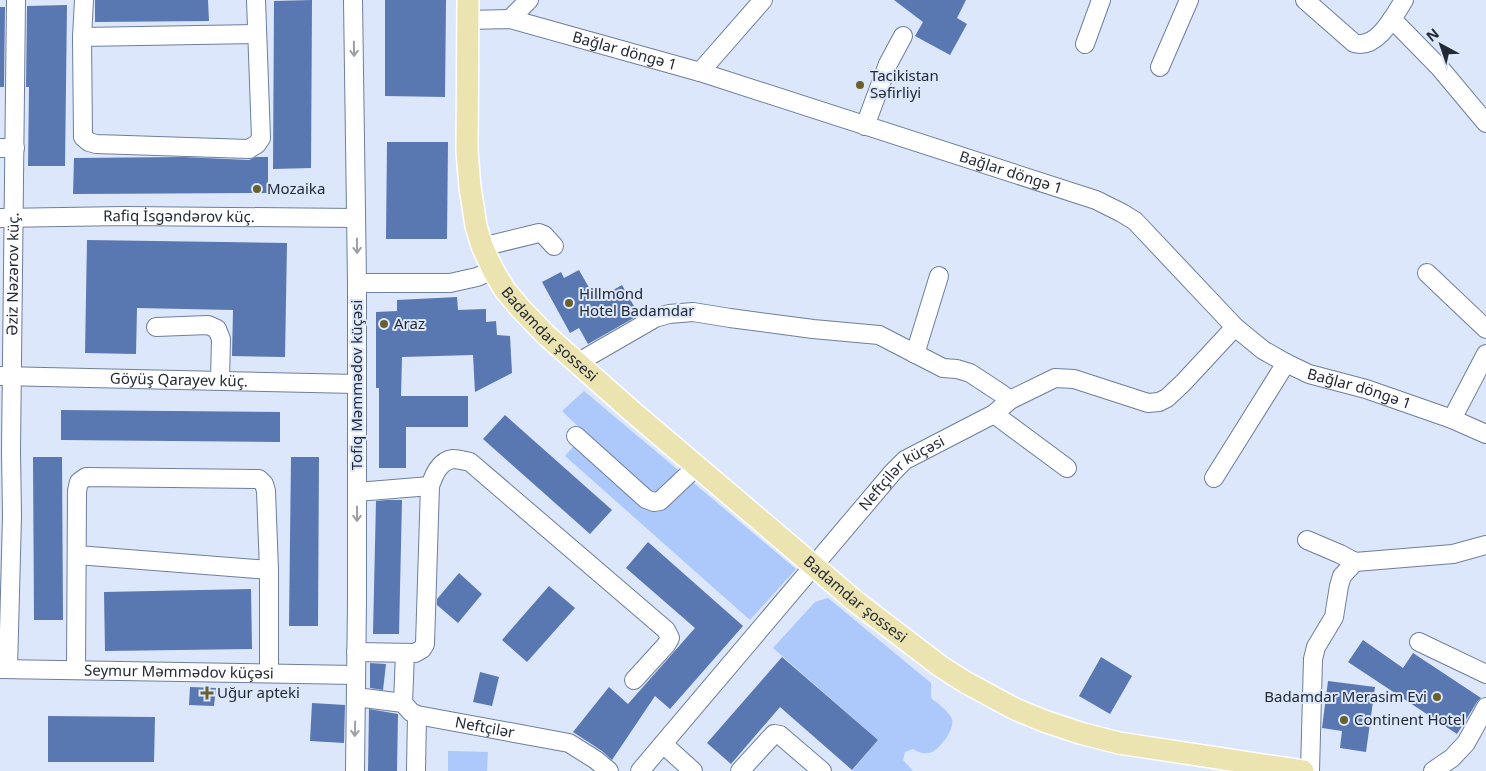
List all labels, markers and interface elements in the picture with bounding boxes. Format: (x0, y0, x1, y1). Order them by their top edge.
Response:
north arrow (1416, 20, 1466, 70)
text: N (1422, 24, 1443, 46)
street label: Bağlar döngə 1 (570, 26, 679, 74)
one-way arrow (349, 40, 359, 56)
place label: Tacikistan Səfirliyi (870, 65, 939, 102)
marker: Tacikistan Səfirliyi (854, 79, 866, 91)
street label: Bağlar döngə 1 (957, 145, 1065, 198)
place label: Mozaika (267, 178, 325, 198)
marker: Mozaika (251, 183, 263, 195)
street label: Rafiq İsgəndərov küç. (103, 205, 255, 226)
street label: Əziz Nəzərov küç. (1, 212, 23, 336)
one-way arrow (352, 238, 362, 254)
street label: Badamdar şossesi (497, 282, 603, 385)
place label: Hillmond Hotel Badamdar (579, 283, 695, 320)
marker: Hillmond Hotel Badamdar (563, 297, 575, 309)
street label: Tofiq Məmmədov küçəsi (346, 300, 366, 470)
place label: Araz (394, 313, 425, 333)
marker: Araz (378, 318, 390, 330)
street label: Bağlar döngə 1 (1305, 363, 1414, 413)
street label: Göyüş Qarayev küç. (110, 367, 248, 391)
street label: Neftçilər küçəsi (854, 430, 948, 514)
one-way arrow (352, 505, 362, 521)
street label: Badamdar şossesi (800, 551, 912, 646)
street label: Seymur Məmmədov küçəsi (84, 659, 274, 683)
place label: Uğur apteki (217, 682, 300, 702)
place label: Badamdar Merasim Evi (1264, 686, 1427, 706)
marker: Uğur apteki (201, 687, 213, 699)
marker: Badamdar Merasim Evi (1431, 691, 1443, 703)
place label: Continent Hotel (1354, 709, 1465, 729)
street label: Neftçilər (454, 711, 516, 742)
marker: Continent Hotel (1338, 714, 1350, 726)
one-way arrow (351, 720, 360, 736)

